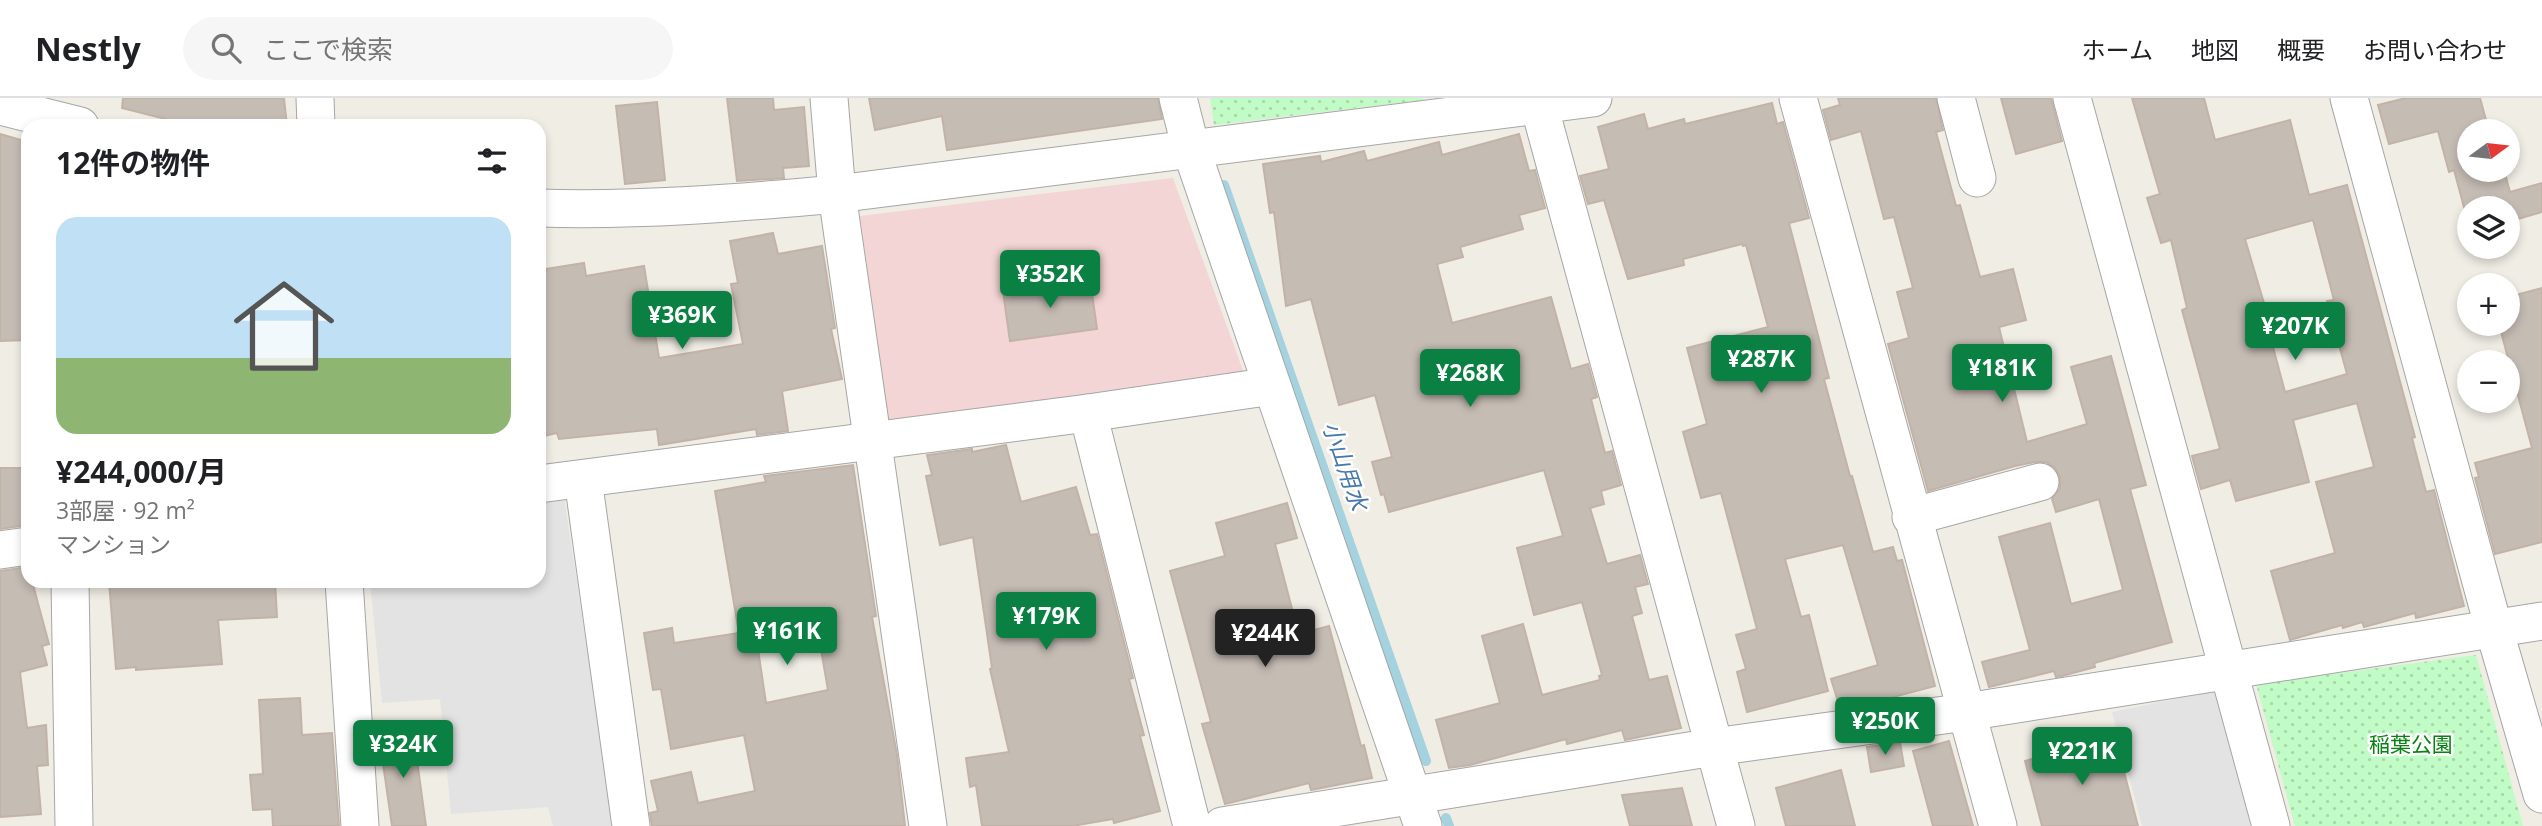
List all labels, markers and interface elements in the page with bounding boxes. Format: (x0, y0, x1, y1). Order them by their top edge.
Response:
search box (183, 17, 673, 80)
text: Nestly (35, 26, 141, 71)
icon: search (207, 29, 245, 67)
text: ここで検索 (263, 31, 393, 67)
text: ホーム (2082, 33, 2153, 66)
text: 地図 (2191, 33, 2239, 66)
text: 概要 (2277, 33, 2325, 66)
text: お問い合わせ (2363, 33, 2507, 66)
north arrow (2457, 119, 2520, 182)
map controls (2457, 119, 2520, 413)
text: 12件の物件 (56, 142, 210, 183)
icon: filters (473, 142, 511, 180)
button: layers (2457, 196, 2520, 259)
pin: ¥352K (1001, 250, 1099, 310)
text: ¥352K (1016, 257, 1084, 289)
icon: home (221, 263, 347, 389)
button: + (2457, 273, 2520, 336)
pin: ¥369K (633, 292, 731, 351)
text: ¥369K (648, 298, 716, 330)
pin: ¥207K (2246, 302, 2344, 362)
text: ¥207K (2261, 309, 2329, 341)
pin: ¥287K (1712, 336, 1810, 395)
text: ¥287K (1727, 342, 1795, 374)
pin: ¥181K (1953, 344, 2051, 404)
pin: ¥268K (1421, 350, 1519, 409)
button: − (2457, 350, 2520, 413)
text: ¥181K (1968, 351, 2036, 383)
text: ¥268K (1436, 356, 1504, 388)
water label: 小山用水 (1316, 417, 1377, 517)
text: ¥244,000/月 (56, 451, 227, 492)
text: 3部屋 · 92 m² (56, 494, 195, 526)
text: マンション (56, 528, 171, 560)
pin: ¥179K (997, 592, 1095, 652)
text: ¥179K (1012, 599, 1080, 631)
pin: ¥161K (738, 608, 836, 667)
pin: ¥244K (1216, 610, 1314, 669)
text: ¥161K (753, 614, 821, 646)
text: ¥244K (1231, 616, 1299, 648)
pin: ¥250K (1836, 698, 1934, 757)
text: ¥250K (1851, 704, 1919, 736)
pin: ¥324K (354, 720, 452, 780)
text: ¥324K (369, 727, 437, 759)
pin: ¥221K (2033, 728, 2131, 787)
park label: 稲葉公園 (2369, 730, 2453, 758)
text: ¥221K (2048, 734, 2116, 766)

